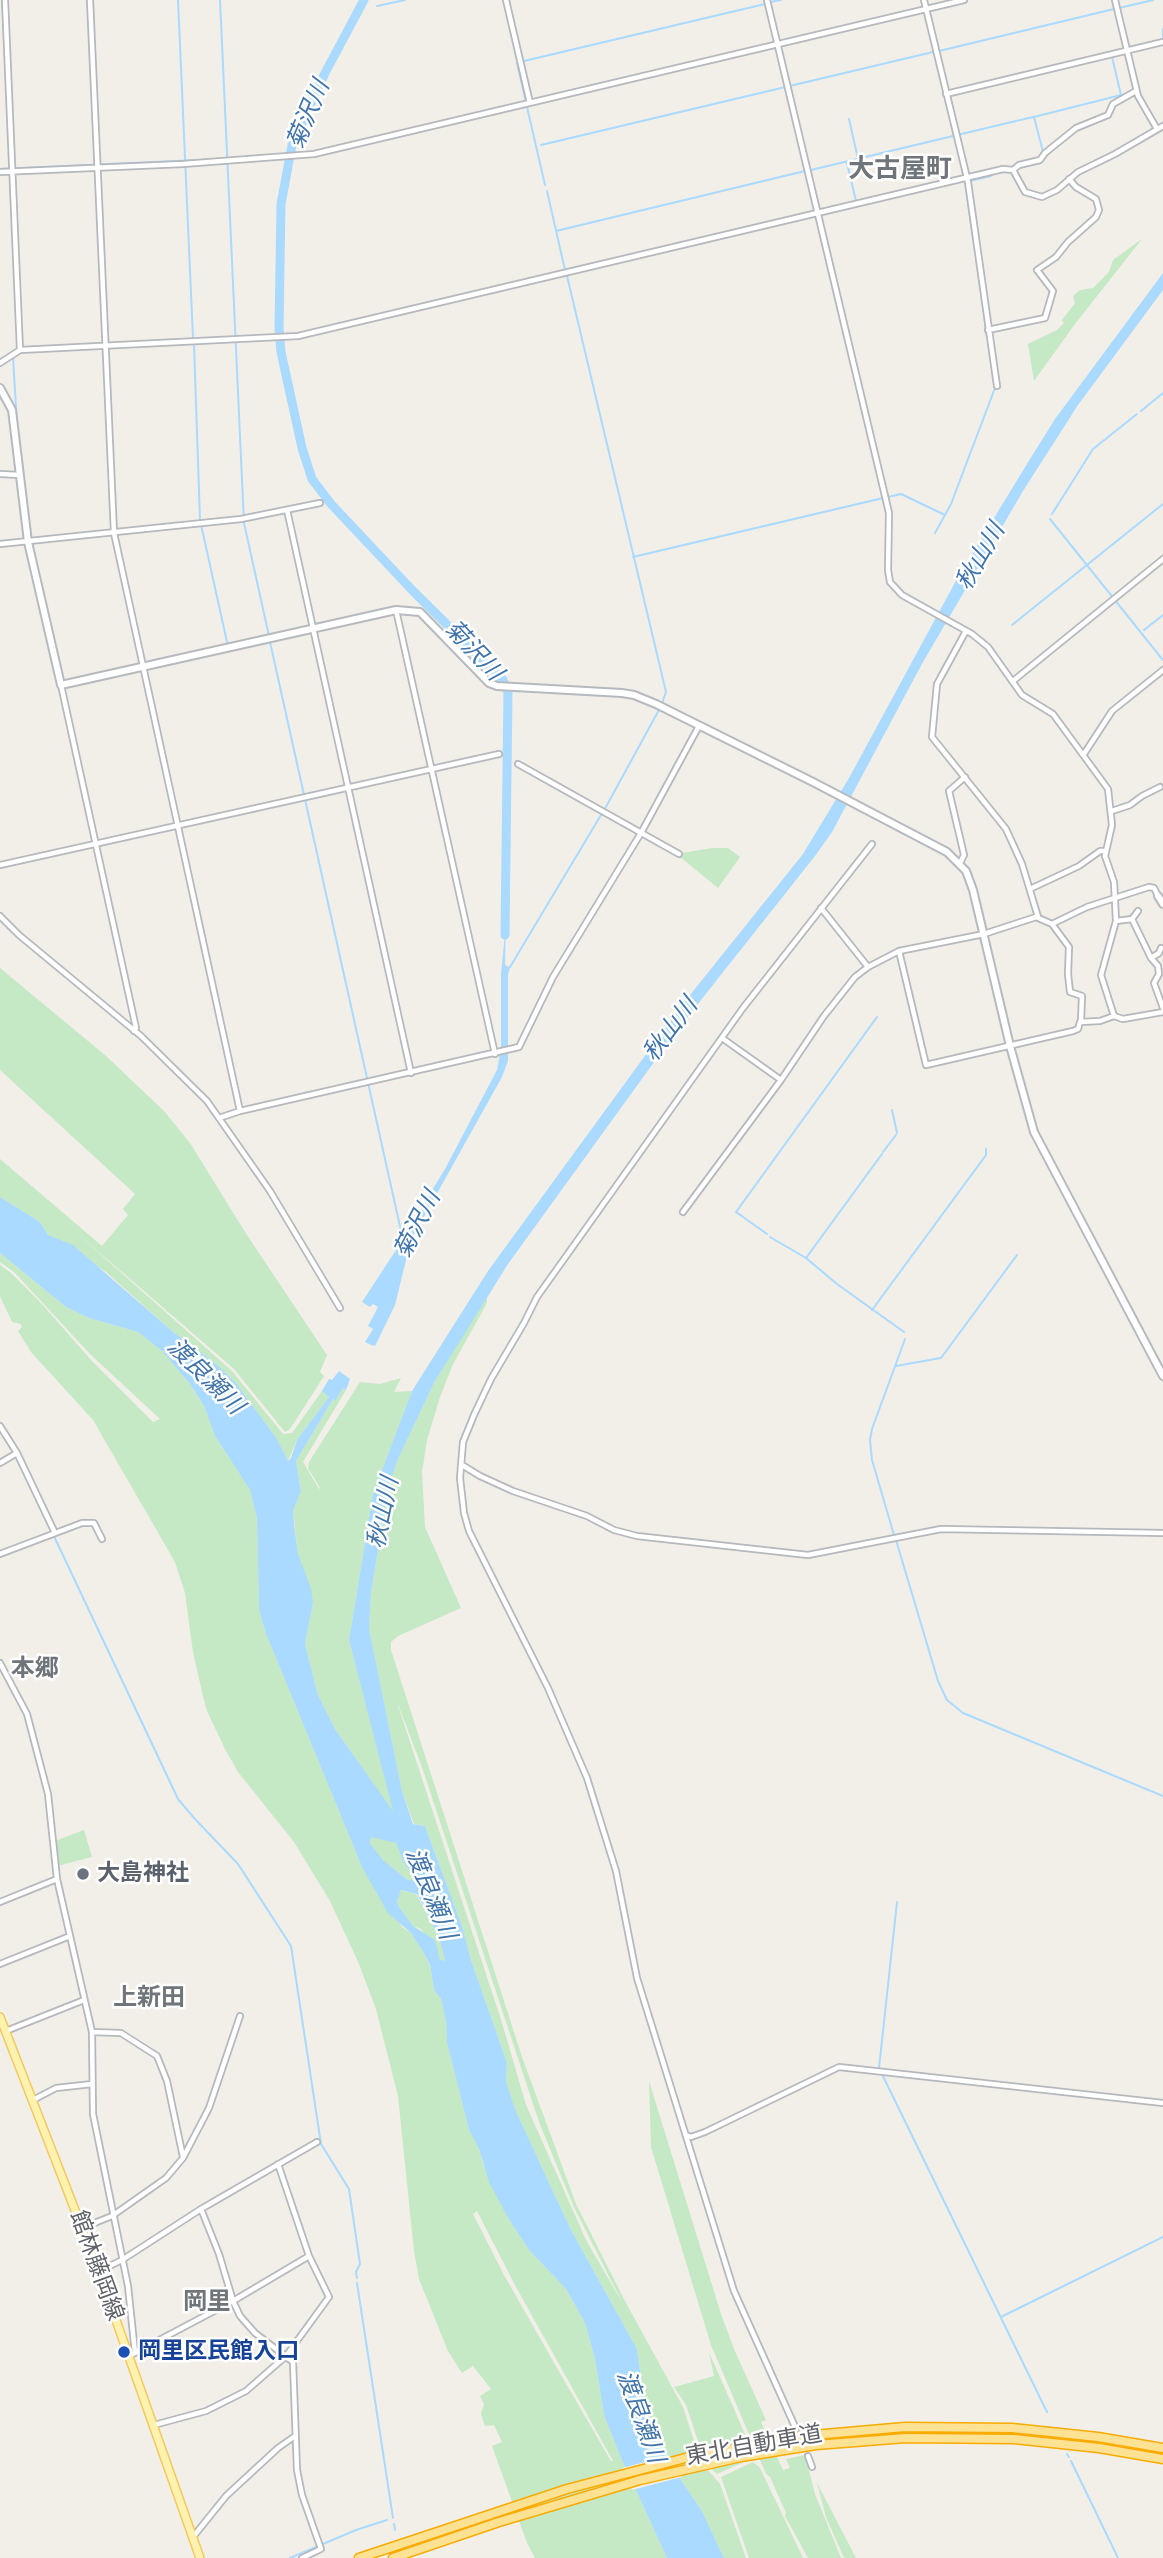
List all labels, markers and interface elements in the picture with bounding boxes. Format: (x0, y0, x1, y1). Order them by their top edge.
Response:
water label: 菊沢川 (282, 76, 336, 154)
district label: 大古屋町 (848, 154, 952, 186)
water label: 秋山川 (951, 519, 1011, 595)
water label: 菊沢川 (438, 615, 508, 687)
water label: 秋山川 (638, 993, 704, 1067)
water label: 菊沢川 (389, 1186, 447, 1264)
water label: 渡良瀬川 (161, 1333, 249, 1421)
water label: 秋山川 (362, 1475, 406, 1551)
district label: 本郷 (11, 1655, 59, 1683)
water label: 渡良瀬川 (399, 1844, 461, 1944)
place label: 大島神社 (97, 1860, 189, 1888)
marker: 大島神社 (75, 1866, 91, 1882)
district label: 上新田 (113, 1984, 185, 2012)
street label: 館林藤岡線 (63, 2207, 129, 2325)
district label: 岡里 (183, 2288, 231, 2316)
place label: 岡里区民館入口 (138, 2338, 299, 2366)
marker: 岡里区民館入口 (116, 2344, 132, 2360)
water label: 渡良瀬川 (610, 2367, 670, 2467)
street label: 東北自動車道 (684, 2420, 824, 2472)

